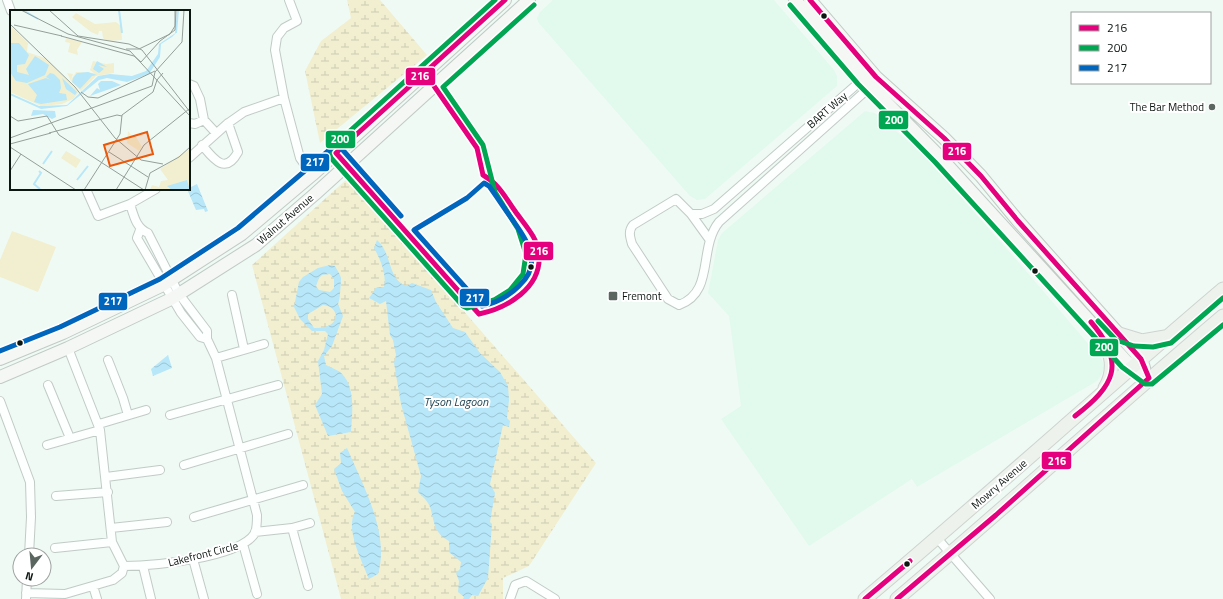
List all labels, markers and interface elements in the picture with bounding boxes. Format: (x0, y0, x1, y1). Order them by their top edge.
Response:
inset map (10, 10, 190, 190)
unlabelled marker (819, 11, 829, 21)
legend (1071, 12, 1211, 84)
text: 216 (1107, 18, 1127, 37)
text: 200 (1107, 38, 1127, 57)
text: 217 (1107, 58, 1127, 77)
line badge: 216 (405, 67, 436, 86)
text: 216 (411, 68, 429, 84)
street label: BART Way (803, 88, 851, 132)
place label: The Bar Method (1130, 99, 1204, 115)
marker: The Bar Method (1207, 102, 1217, 112)
line badge: 200 (878, 110, 909, 130)
text: 200 (885, 112, 903, 128)
line badge: 200 (325, 130, 356, 149)
text: 200 (331, 131, 349, 147)
line badge: 216 (942, 142, 972, 161)
text: 216 (948, 143, 966, 159)
line badge: 217 (300, 153, 330, 172)
text: 217 (306, 154, 324, 170)
street label: Walnut Avenue (253, 190, 317, 248)
line badge: 216 (523, 241, 554, 261)
text: 216 (530, 243, 548, 259)
unlabelled marker (526, 262, 536, 272)
unlabelled marker (1030, 266, 1040, 276)
line badge: 217 (459, 288, 490, 307)
place label: Fremont (622, 288, 662, 304)
text: 217 (466, 290, 484, 306)
marker: Fremont (607, 290, 619, 302)
line badge: 217 (98, 292, 128, 311)
text: 217 (104, 293, 122, 309)
unlabelled marker (15, 338, 25, 348)
line badge: 200 (1089, 338, 1119, 357)
text: 200 (1095, 339, 1113, 355)
water label: Tyson Lagoon (424, 392, 489, 411)
line badge: 216 (1041, 451, 1072, 470)
text: 216 (1048, 453, 1066, 469)
street label: Mowry Avenue (968, 455, 1031, 513)
street label: Lakefront Circle (166, 537, 240, 570)
north arrow (12, 547, 52, 587)
unlabelled marker (902, 559, 912, 569)
text: N (23, 568, 35, 585)

